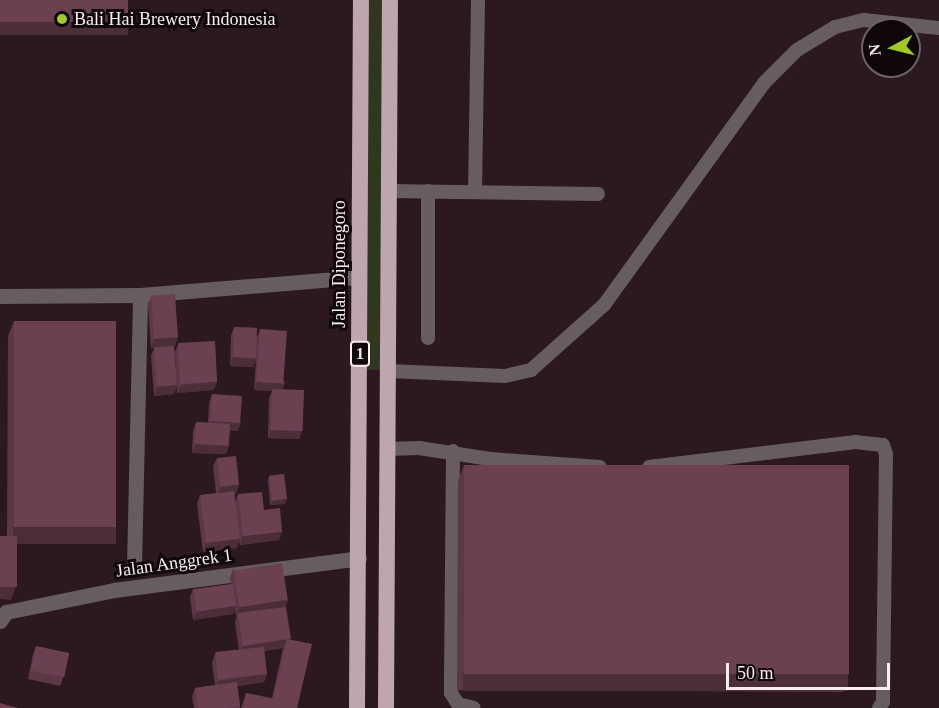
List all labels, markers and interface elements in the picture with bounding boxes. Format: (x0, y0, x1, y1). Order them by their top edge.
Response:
place label: Bali Hai Brewery Indonesia (74, 8, 275, 30)
marker: Bali Hai Brewery Indonesia (55, 12, 69, 26)
north arrow (861, 18, 921, 78)
text: N (865, 43, 884, 57)
street label: Jalan Diponegoro (328, 200, 350, 328)
road number: 1 (350, 341, 370, 367)
street label: Jalan Anggrek 1 (114, 544, 234, 582)
scale bar (729, 651, 892, 689)
text: 50 m (737, 663, 774, 683)

